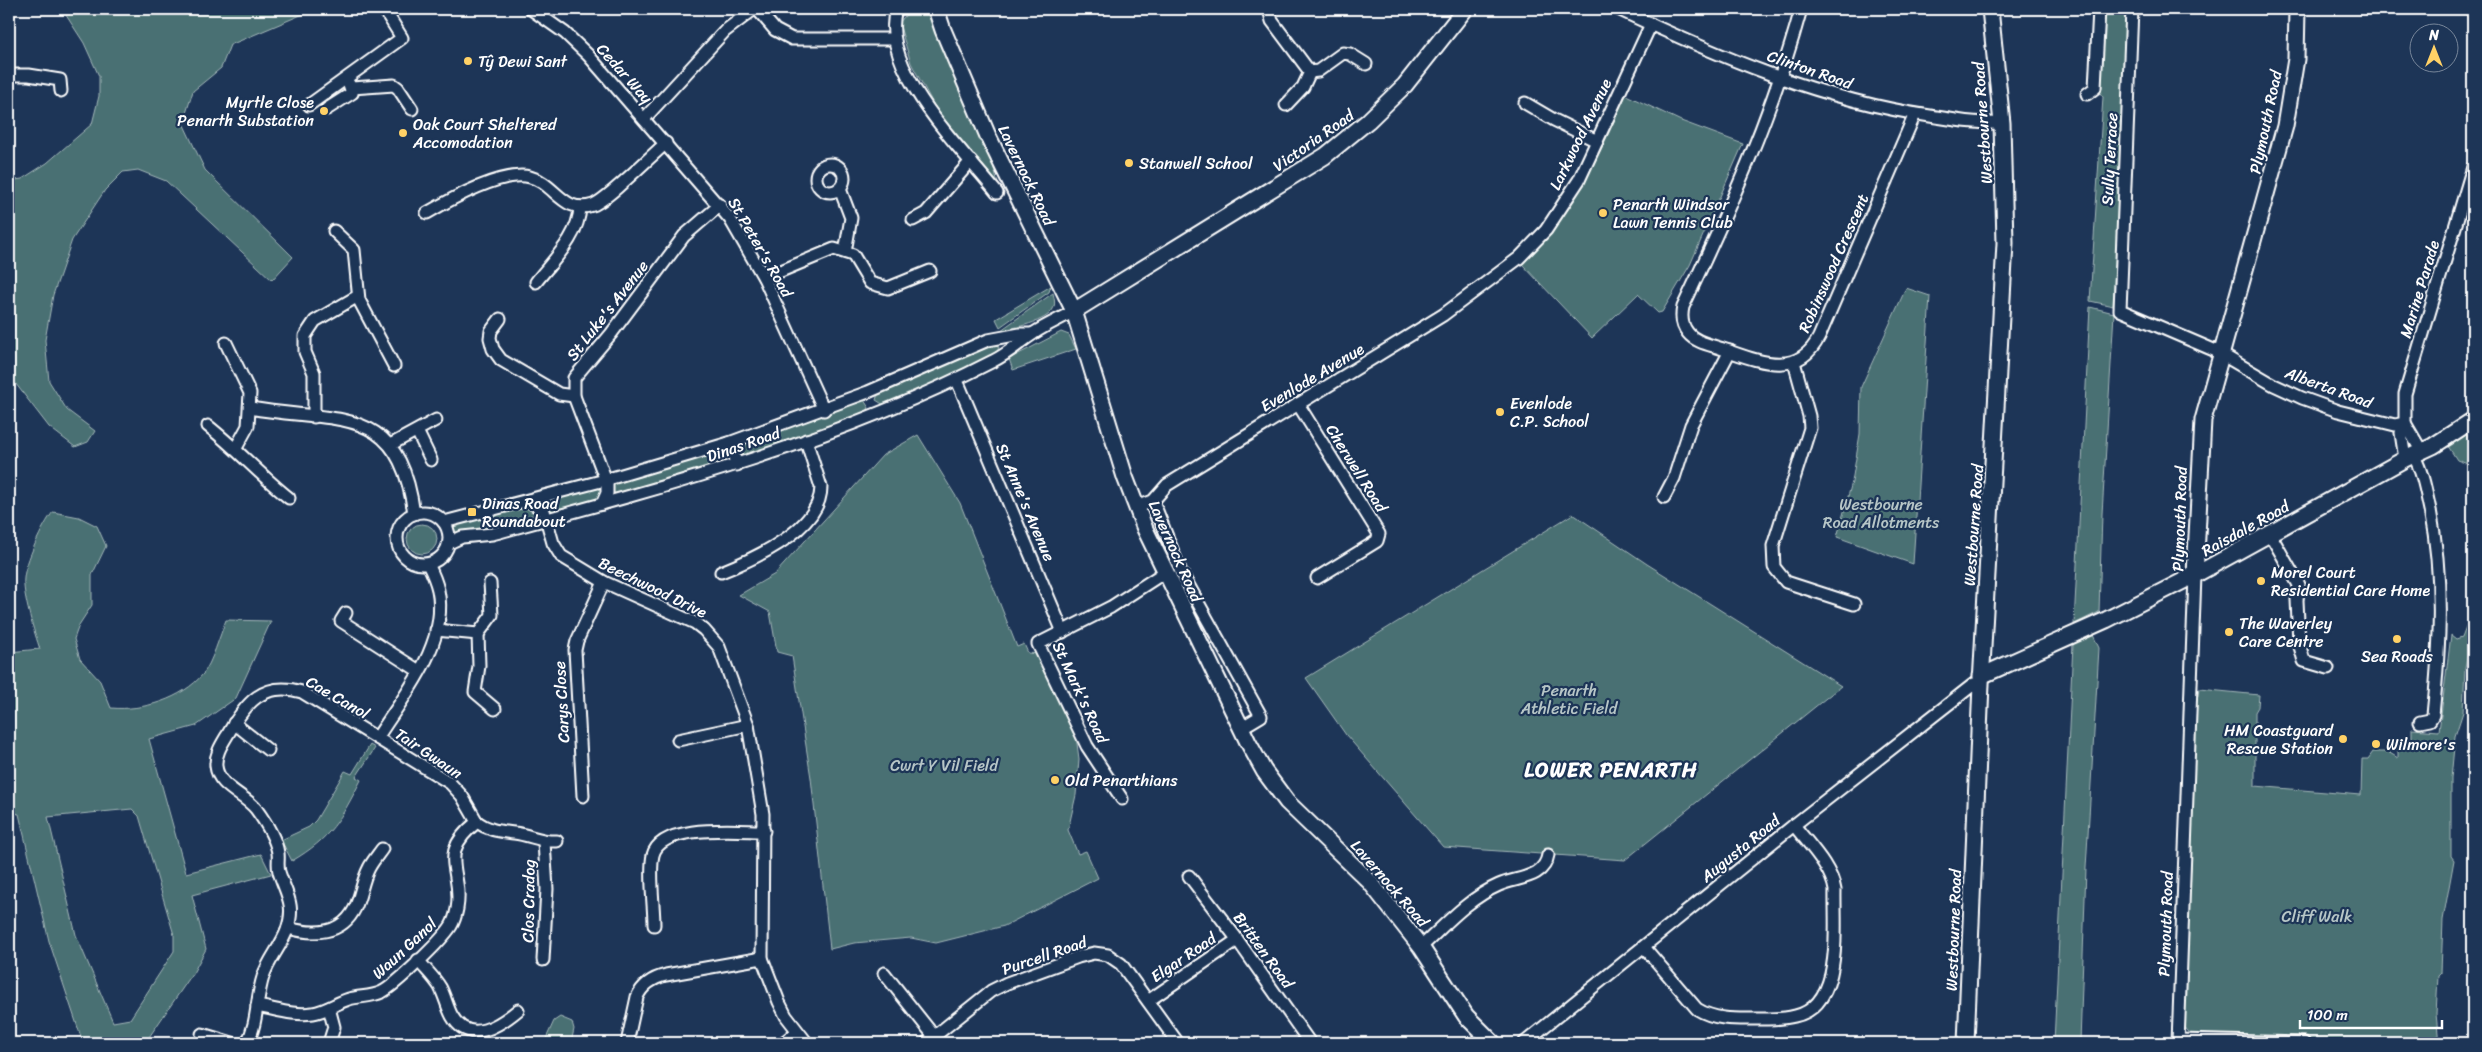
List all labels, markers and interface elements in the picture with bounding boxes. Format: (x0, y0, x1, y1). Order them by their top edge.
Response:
north arrow (2410, 22, 2460, 72)
text: N (2428, 23, 2439, 48)
street label: Cedar Way (589, 36, 661, 111)
street label: Clinton Road (1763, 41, 1858, 98)
place label: Tŷ Dewi Sant (478, 47, 568, 76)
marker: Tŷ Dewi Sant (462, 55, 474, 67)
street label: Westbourne Road (1964, 60, 2001, 185)
street label: Plymouth Road (2240, 66, 2291, 177)
street label: Larkwood Avenue (1541, 73, 1620, 195)
place label: Myrtle Close Penarth Substation (177, 88, 314, 135)
street label: Victoria Road (1266, 101, 1362, 179)
marker: Myrtle Close Penarth Substation (318, 105, 330, 117)
place label: Oak Court Sheltered Accomodation (412, 110, 558, 157)
street label: Sully Terrace (2093, 112, 2126, 206)
street label: Lavernock Road (990, 120, 1064, 232)
marker: Oak Court Sheltered Accomodation (397, 127, 409, 139)
place label: Stanwell School (1139, 149, 1253, 178)
marker: Stanwell School (1123, 157, 1135, 169)
street label: Robinswood Crescent (1790, 189, 1877, 337)
place label: Penarth Windsor Lawn Tennis Club (1613, 190, 1733, 237)
street label: St Peter's Road (720, 191, 802, 304)
marker: Penarth Windsor Lawn Tennis Club (1597, 207, 1609, 219)
street label: Marine Parade (2391, 236, 2448, 342)
street label: St Luke's Avenue (559, 253, 656, 367)
street label: Evenlode Avenue (1255, 335, 1370, 420)
street label: Alberta Road (2280, 358, 2378, 417)
place label: Evenlode C.P. School (1510, 389, 1589, 436)
marker: Evenlode C.P. School (1494, 406, 1506, 418)
street label: Dinas Road (702, 418, 785, 471)
street label: Cherwell Road (1318, 418, 1396, 520)
street label: St Anne's Avenue (987, 438, 1064, 566)
street label: Westbourne Road (1955, 462, 1992, 587)
street label: Plymouth Road (2163, 464, 2196, 572)
place label: Dinas Road Roundabout (482, 489, 566, 536)
park label: Westbourne Road Allotments (1823, 490, 1940, 537)
street label: Raisdale Road (2196, 491, 2296, 565)
street label: Lavernock Road (1140, 495, 1212, 608)
marker: Dinas Road Roundabout (466, 506, 478, 518)
street label: Beechwood Drive (593, 548, 713, 627)
place label: Morel Court Residential Care Home (2271, 558, 2430, 605)
marker: Morel Court Residential Care Home (2255, 575, 2267, 587)
place label: The Waverley Care Centre (2239, 609, 2333, 656)
marker: The Waverley Care Centre (2223, 626, 2235, 638)
marker: Sea Roads (2391, 633, 2403, 645)
street label: St Mark's Road (1044, 636, 1118, 750)
place label: Sea Roads (2361, 642, 2434, 671)
street label: Carys Close (545, 660, 578, 744)
street label: Cae Canol (300, 667, 376, 728)
park label: Penarth Athletic Field (1520, 676, 1619, 723)
place label: HM Coastguard Rescue Station (2224, 716, 2335, 763)
street label: Tair Gwaun (389, 720, 469, 787)
place label: Wilmore's (2386, 730, 2456, 759)
marker: HM Coastguard Rescue Station (2337, 733, 2349, 745)
marker: Wilmore's (2370, 738, 2382, 750)
park label: Cwrt Y Vil Field (890, 751, 999, 780)
district label: LOWER PENARTH (1524, 751, 1698, 789)
place label: Old Penarthians (1065, 766, 1178, 795)
marker: Old Penarthians (1049, 774, 1061, 786)
street label: Augusta Road (1693, 806, 1788, 891)
street label: Lavernock Road (1343, 833, 1437, 935)
street label: Clos Cradog (513, 859, 544, 943)
street label: Westbourne Road (1937, 867, 1970, 992)
street label: Plymouth Road (2149, 869, 2182, 977)
park label: Cliff Walk (2282, 902, 2352, 931)
street label: Britten Road (1226, 906, 1303, 996)
street label: Waun Ganol (365, 910, 444, 987)
street label: Elgar Road (1144, 924, 1224, 990)
street label: Purcell Road (998, 927, 1092, 984)
scale bar (2300, 997, 2442, 1029)
text: 100 m (2307, 1002, 2348, 1028)

